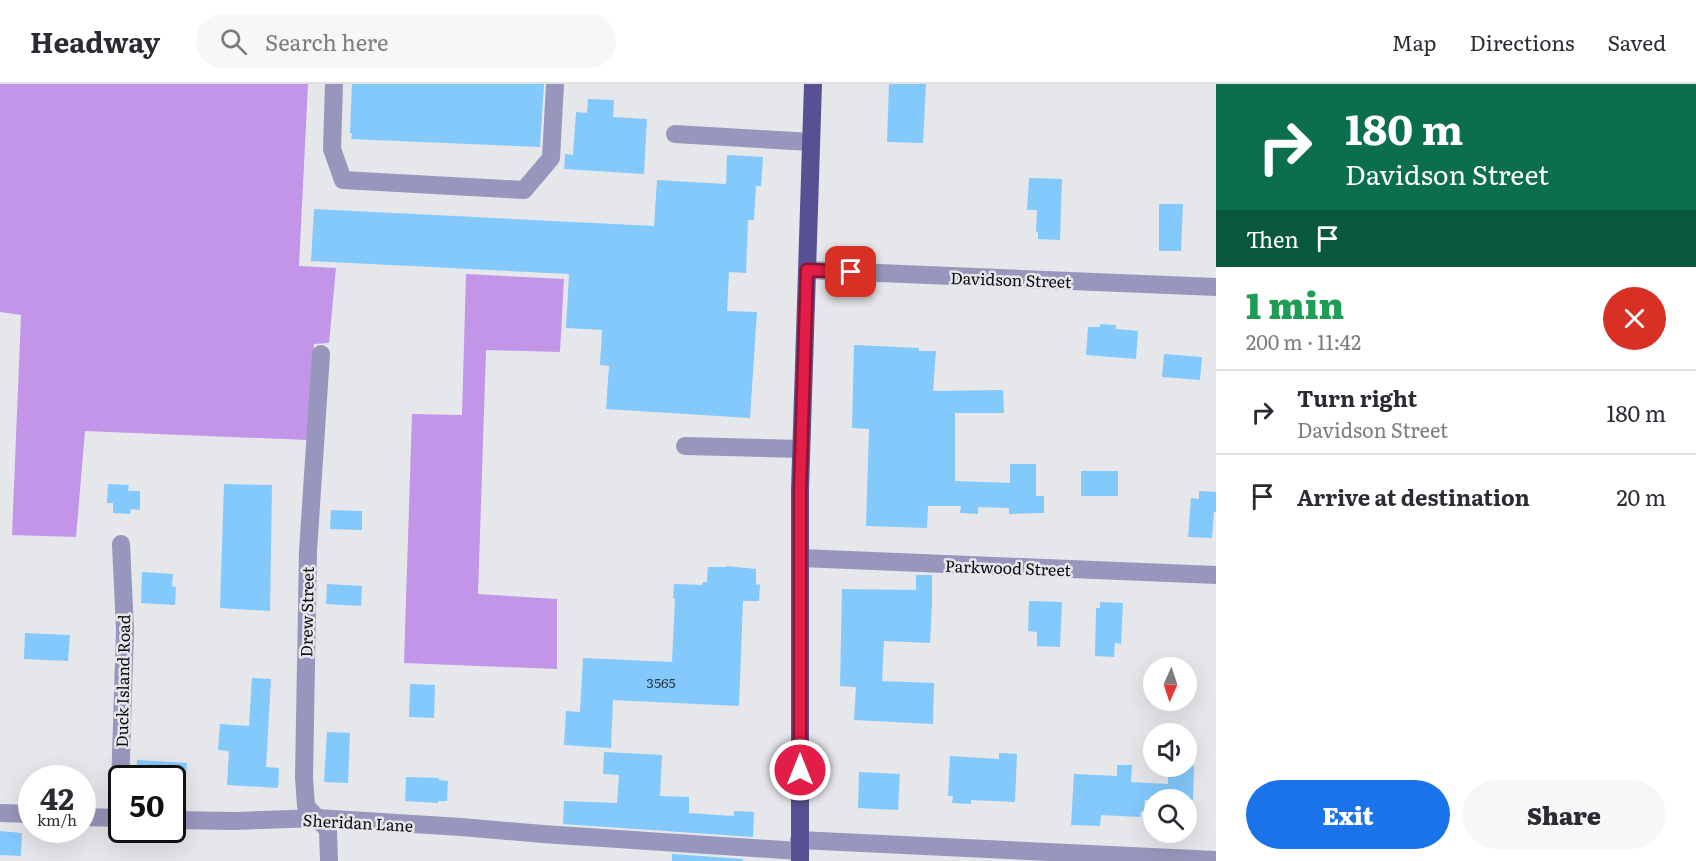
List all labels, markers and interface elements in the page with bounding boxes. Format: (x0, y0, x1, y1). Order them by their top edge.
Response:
search box (196, 14, 616, 68)
text: Headway (30, 20, 160, 62)
icon: search (217, 25, 250, 58)
text: Search here (265, 25, 388, 58)
text: Map (1392, 26, 1437, 57)
text: Directions (1470, 26, 1575, 57)
text: Saved (1608, 26, 1666, 57)
text: 180 m (1345, 96, 1463, 158)
icon: right (1246, 108, 1324, 186)
text: Davidson Street (1345, 153, 1549, 193)
text: Then (1246, 222, 1299, 255)
icon: arrive (1311, 222, 1344, 255)
pin (825, 246, 876, 297)
icon: arrive (834, 255, 867, 288)
street label: Davidson Street (950, 265, 1072, 293)
text: 1 min (1246, 277, 1344, 330)
button: close (1603, 287, 1666, 350)
text: 200 m · 11:42 (1246, 326, 1361, 356)
text: Turn right (1297, 381, 1417, 414)
icon: right (1246, 396, 1279, 429)
text: 180 m (1606, 396, 1666, 429)
text: Davidson Street (1297, 414, 1448, 444)
icon: arrive (1246, 480, 1279, 513)
text: Arrive at destination (1297, 480, 1530, 513)
text: 20 m (1616, 480, 1666, 513)
street label: Parkwood Street (945, 553, 1072, 581)
street label: Drew Street (293, 566, 319, 657)
street label: Duck Island Road (109, 614, 135, 748)
north arrow (1143, 657, 1197, 711)
map controls (1143, 657, 1197, 843)
house number: 3565 (646, 672, 676, 692)
button: sound (1143, 723, 1197, 777)
position arrow (768, 738, 832, 802)
speed limit sign: 50 (108, 765, 186, 843)
text: 42 (40, 775, 74, 819)
button: Exit (1246, 780, 1450, 849)
button: Share (1462, 780, 1666, 849)
button: search (1143, 789, 1197, 843)
street label: Sheridan Lane (302, 807, 414, 837)
text: km/h (37, 808, 77, 831)

